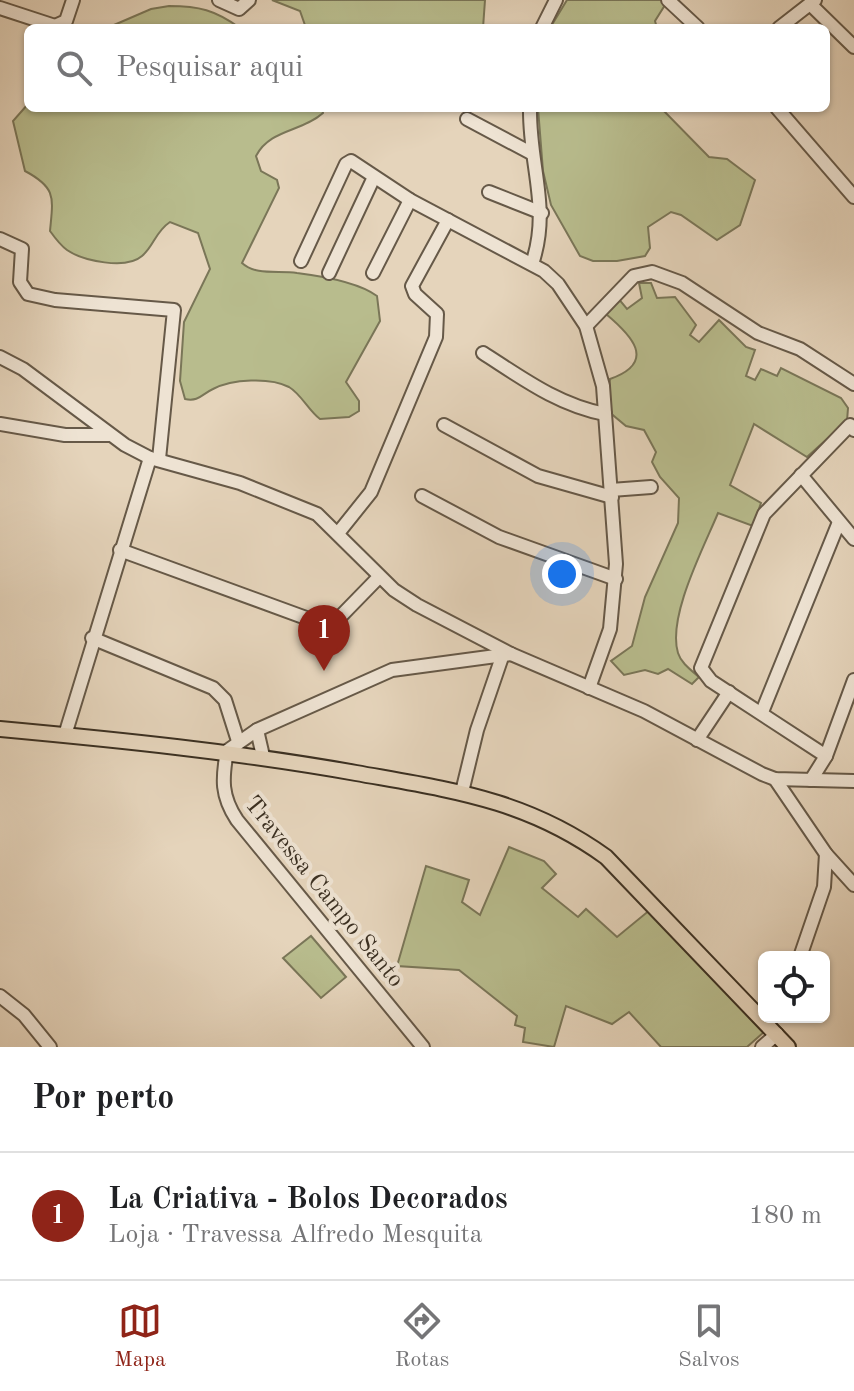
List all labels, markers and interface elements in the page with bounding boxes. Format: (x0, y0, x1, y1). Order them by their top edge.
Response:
search box (24, 24, 830, 112)
icon: search (52, 46, 96, 90)
text: Pesquisar aqui (116, 53, 303, 83)
your location (542, 554, 582, 594)
pin: 1 (298, 605, 350, 671)
street label: Travessa Campo Santo (239, 792, 408, 992)
map controls (758, 951, 830, 1023)
button: locate (758, 951, 830, 1023)
text: Por perto (32, 1082, 174, 1116)
text: La Criativa - Bolos Decorados (108, 1185, 508, 1215)
text: 1 (50, 1203, 66, 1229)
text: 180 m (749, 1203, 822, 1229)
text: Loja · Travessa Alfredo Mesquita (108, 1222, 483, 1248)
tab: Mapa (114, 1299, 166, 1374)
tab: Rotas (395, 1299, 449, 1374)
tab: Salvos (678, 1299, 740, 1374)

